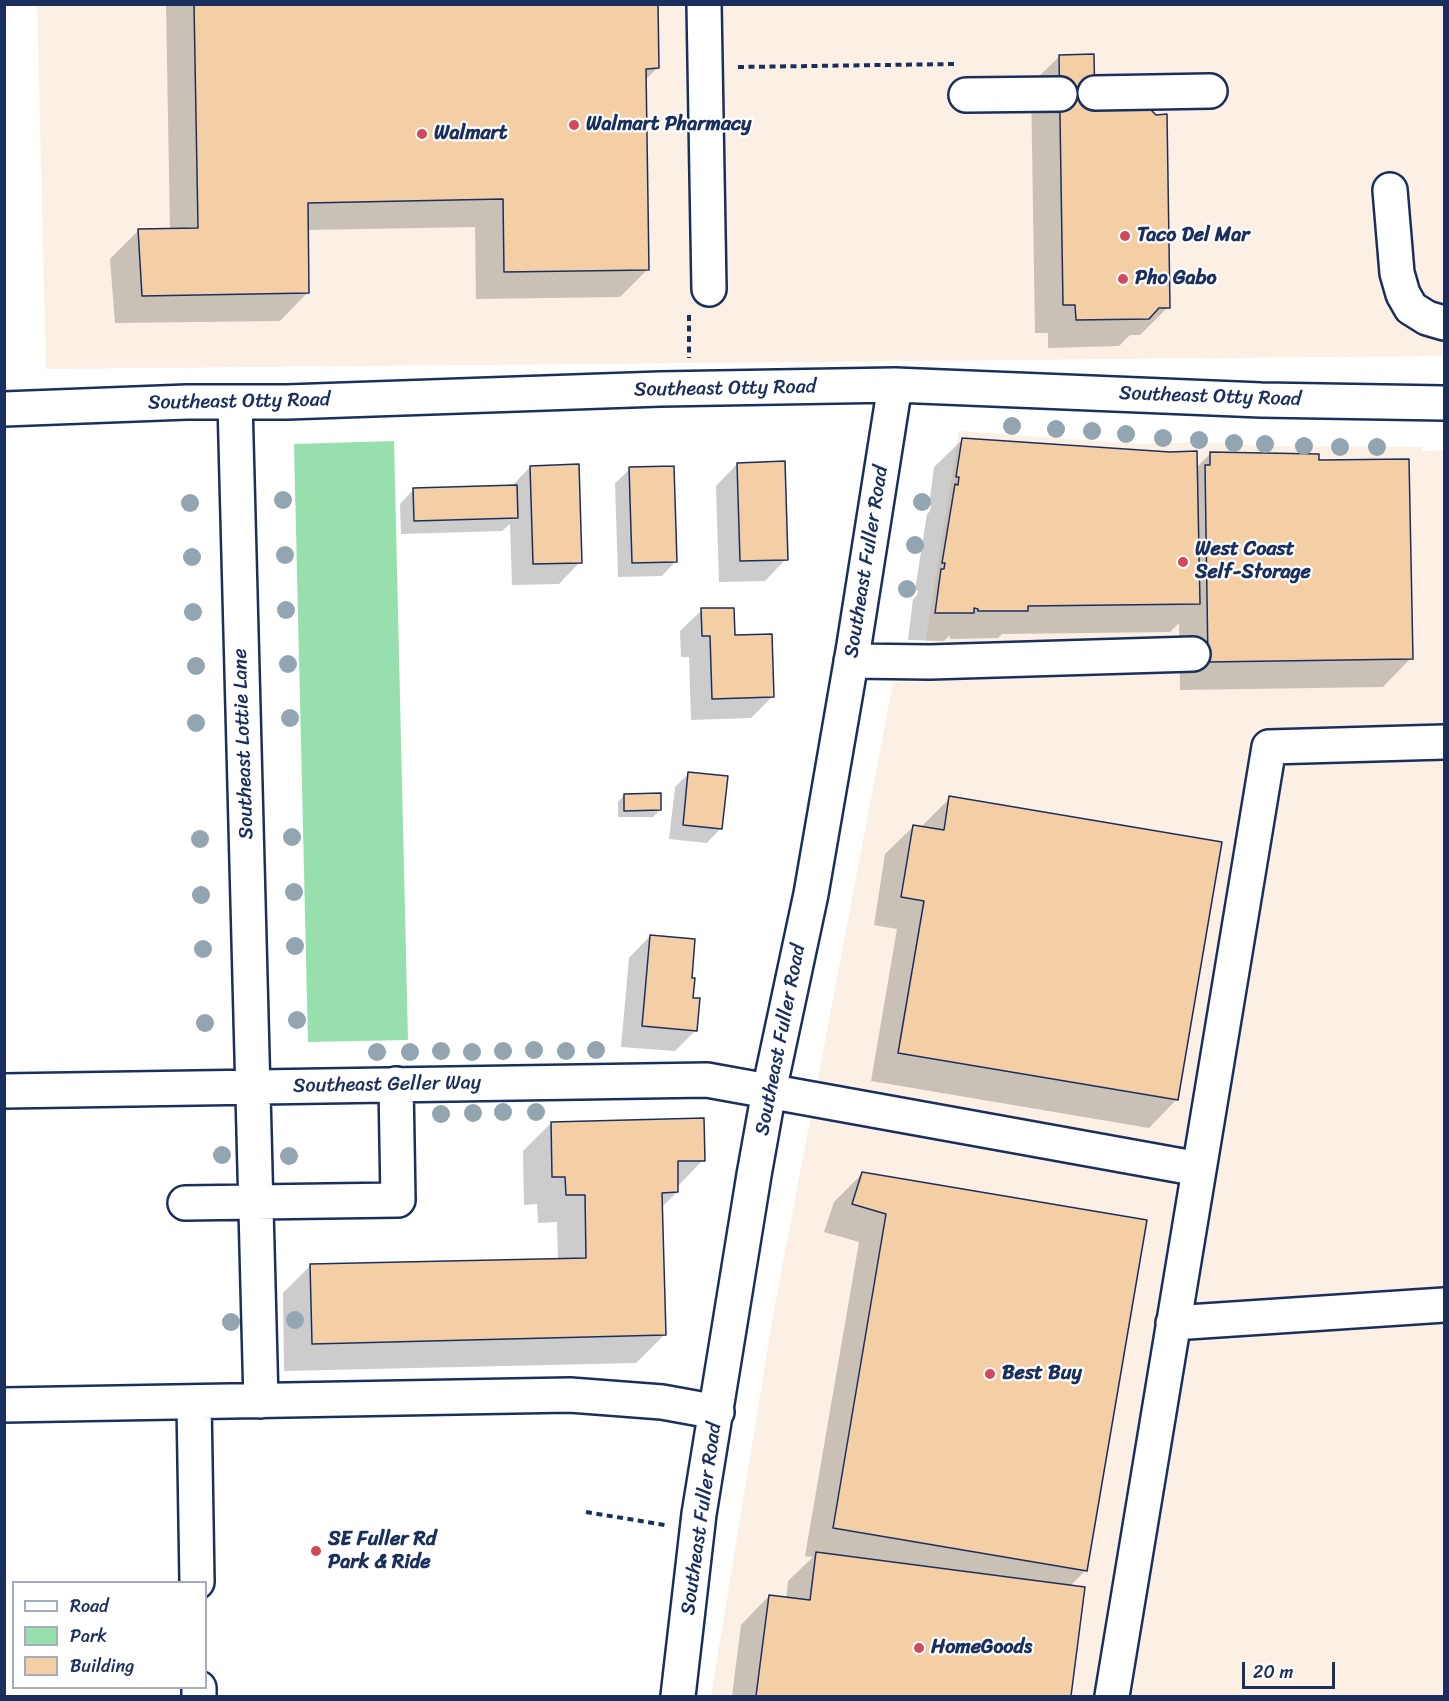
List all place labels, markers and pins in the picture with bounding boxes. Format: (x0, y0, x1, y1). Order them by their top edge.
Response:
place label: Walmart Pharmacy (586, 113, 751, 137)
marker: Walmart Pharmacy (567, 118, 581, 132)
place label: Walmart (434, 122, 507, 146)
marker: Walmart (415, 127, 429, 141)
place label: Taco Del Mar (1137, 224, 1249, 248)
marker: Taco Del Mar (1118, 229, 1132, 243)
place label: Pho Gabo (1135, 267, 1217, 291)
marker: Pho Gabo (1116, 272, 1130, 286)
place label: West Coast Self-Storage (1195, 538, 1311, 585)
marker: West Coast Self-Storage (1176, 555, 1190, 569)
place label: Best Buy (1002, 1362, 1082, 1386)
marker: Best Buy (983, 1367, 997, 1381)
place label: SE Fuller Rd Park & Ride (328, 1528, 436, 1575)
marker: SE Fuller Rd Park & Ride (309, 1544, 323, 1558)
place label: HomeGoods (931, 1636, 1032, 1660)
marker: HomeGoods (912, 1641, 926, 1655)

